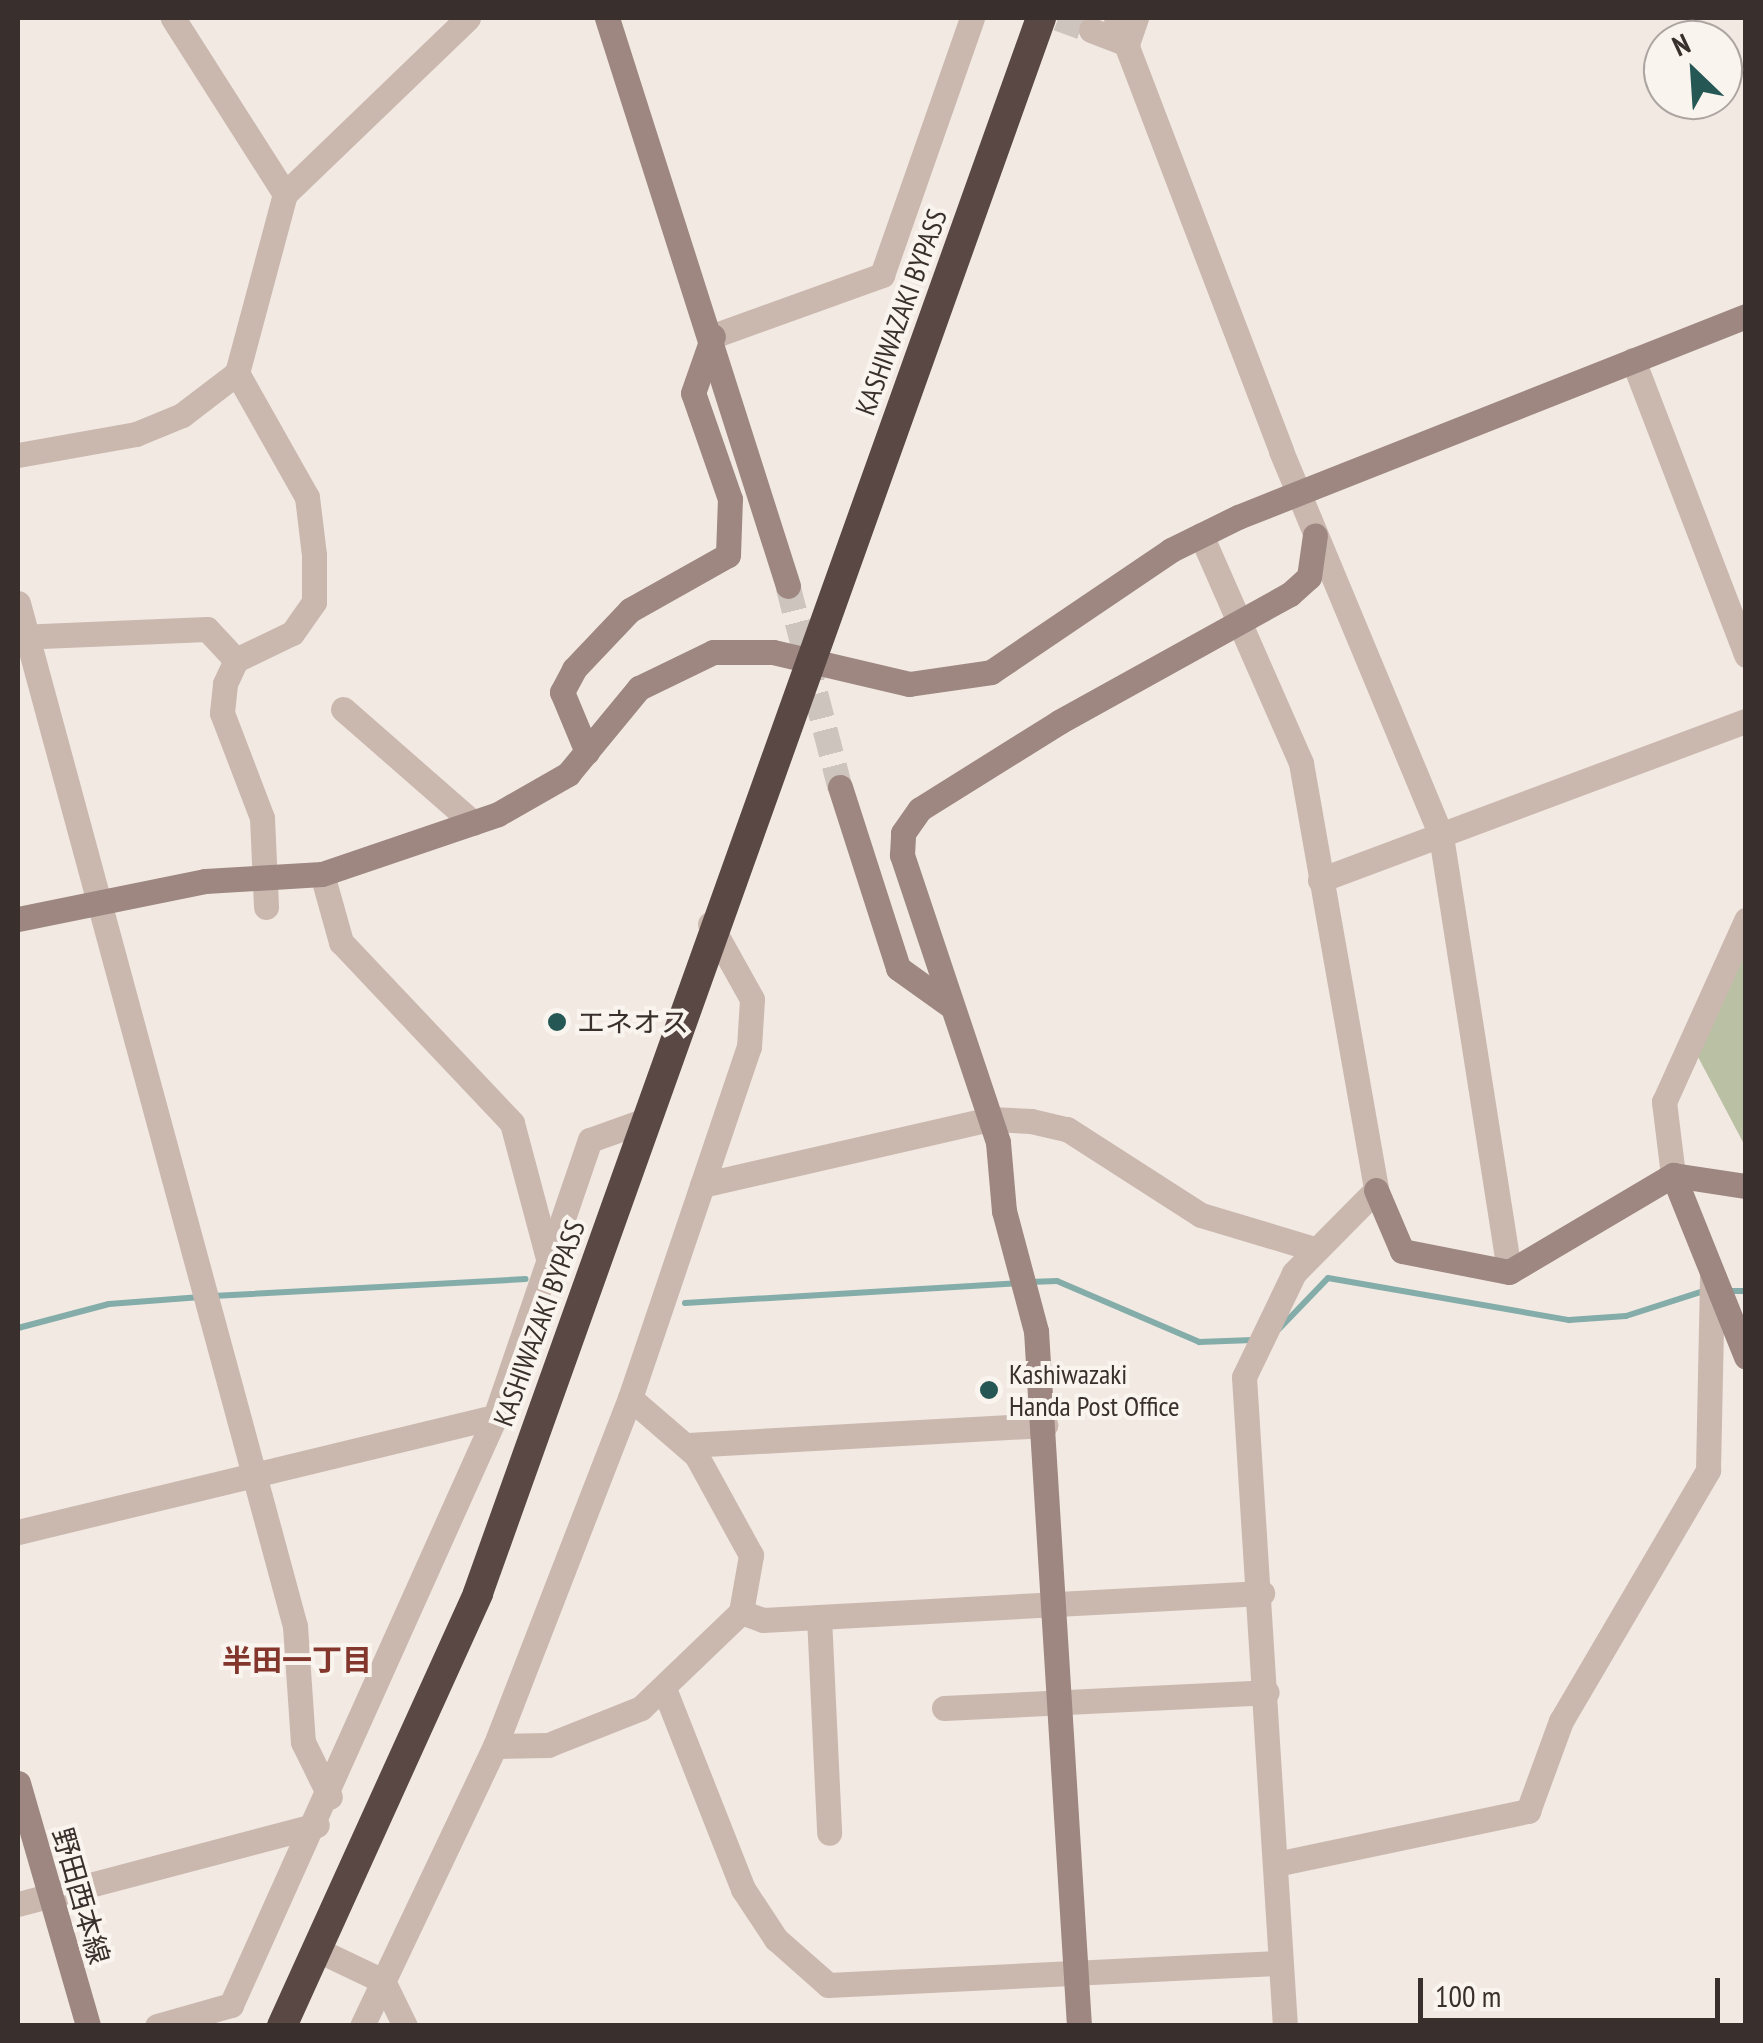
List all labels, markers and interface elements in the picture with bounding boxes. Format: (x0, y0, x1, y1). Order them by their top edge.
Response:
north arrow (1643, 20, 1743, 120)
text: N (1666, 24, 1696, 64)
street label: KASHIWAZAKI BYPASS (848, 205, 954, 419)
place label: エネオス (577, 1005, 689, 1039)
marker: エネオス (546, 1011, 568, 1033)
street label: KASHIWAZAKI BYPASS (486, 1216, 592, 1430)
place label: Kashiwazaki Handa Post Office (1009, 1357, 1180, 1423)
marker: Kashiwazaki Handa Post Office (978, 1379, 1000, 1401)
district label: 半田一丁目 (222, 1642, 372, 1678)
street label: 野田西本線 (46, 1824, 116, 1968)
scale bar (1423, 1958, 1726, 2020)
text: 100 m (1435, 1976, 1501, 2015)

